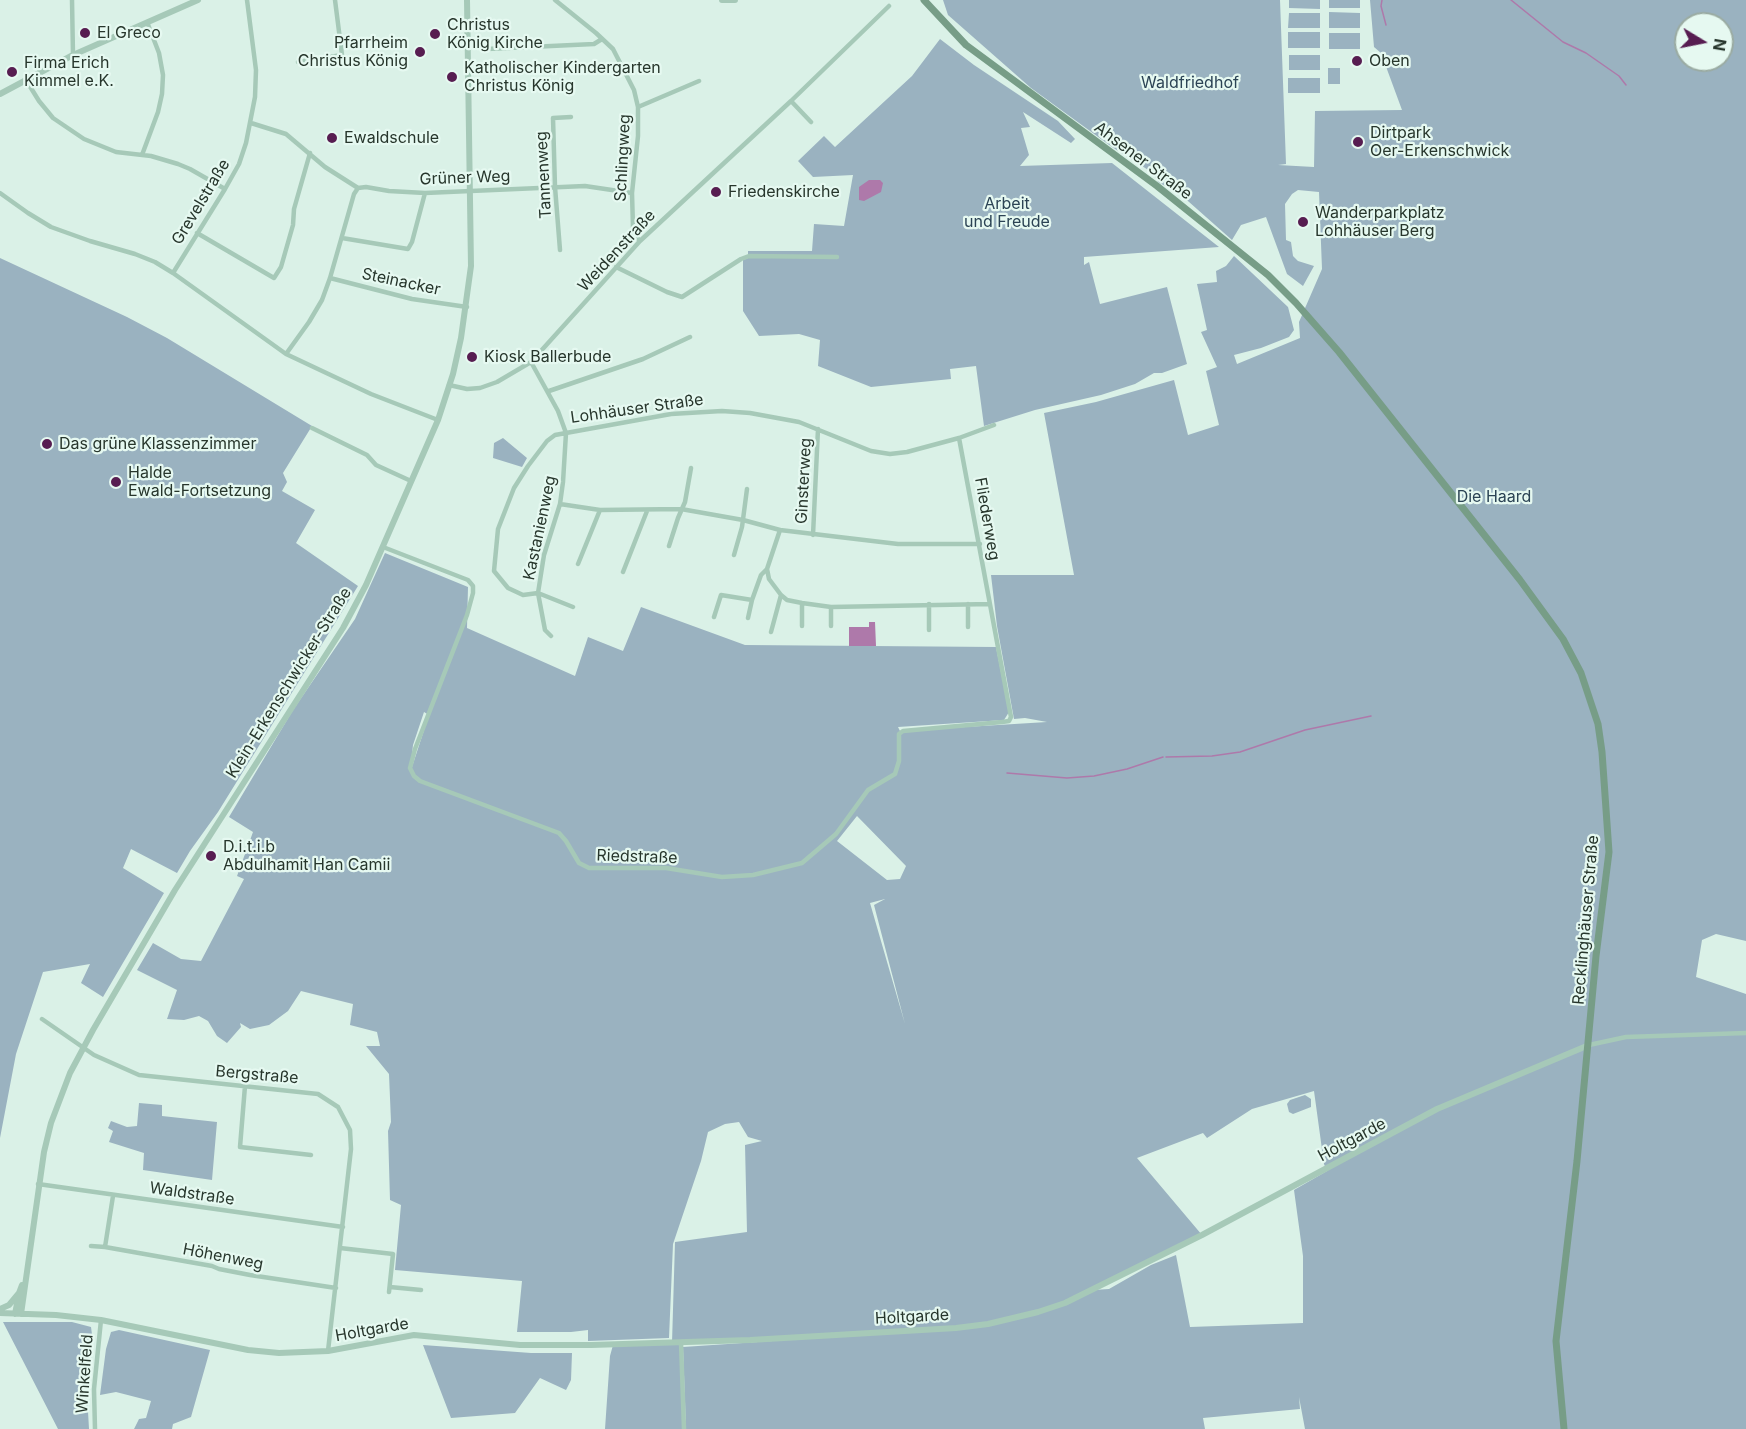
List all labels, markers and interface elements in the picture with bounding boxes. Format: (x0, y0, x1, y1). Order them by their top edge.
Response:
north arrow (1674, 12, 1734, 72)
place label: Christus König Kirche (447, 15, 543, 53)
place label: El Greco (97, 23, 161, 43)
marker: El Greco (78, 26, 92, 40)
marker: Christus König Kirche (428, 27, 442, 41)
place label: Pfarrheim Christus König (298, 33, 408, 71)
text: N (1709, 37, 1731, 53)
marker: Pfarrheim Christus König (413, 45, 427, 59)
place label: Oben (1369, 51, 1410, 71)
place label: Firma Erich Kimmel e.K. (24, 53, 114, 91)
marker: Oben (1350, 54, 1364, 68)
place label: Katholischer Kindergarten Christus König (464, 58, 661, 96)
marker: Firma Erich Kimmel e.K. (5, 65, 19, 79)
marker: Katholischer Kindergarten Christus König (445, 70, 459, 84)
park label: Waldfriedhof (1141, 73, 1239, 93)
street label: Schlingweg (611, 114, 635, 202)
street label: Ahsener Straße (1090, 118, 1196, 204)
place label: Dirtpark Oer-Erkenschwick (1370, 123, 1509, 161)
place label: Ewaldschule (344, 128, 439, 148)
marker: Ewaldschule (325, 131, 339, 145)
street label: Tannenweg (532, 131, 556, 219)
marker: Dirtpark Oer-Erkenschwick (1351, 135, 1365, 149)
street label: Grevelstraße (168, 156, 234, 248)
street label: Grüner Weg (419, 167, 511, 189)
place label: Friedenskirche (728, 182, 840, 202)
marker: Friedenskirche (709, 185, 723, 199)
park label: Arbeit und Freude (964, 194, 1050, 232)
place label: Wanderparkplatz Lohhäuser Berg (1315, 203, 1445, 241)
street label: Weidenstraße (574, 206, 660, 296)
marker: Wanderparkplatz Lohhäuser Berg (1296, 215, 1310, 229)
street label: Steinacker (360, 264, 442, 300)
place label: Kiosk Ballerbude (484, 347, 611, 367)
marker: Kiosk Ballerbude (465, 350, 479, 364)
street label: Lohhäuser Straße (569, 390, 705, 428)
place label: Das grüne Klassenzimmer (59, 434, 256, 454)
marker: Das grüne Klassenzimmer (40, 437, 54, 451)
street label: Ginsterweg (792, 437, 816, 525)
place label: Halde Ewald-Fortsetzung (128, 463, 271, 501)
street label: Kastanienweg (520, 474, 560, 582)
marker: Halde Ewald-Fortsetzung (109, 475, 123, 489)
street label: Fliederweg (970, 476, 1004, 562)
park label: Die Haard (1457, 487, 1531, 507)
street label: Klein-Erkenschwicker-Straße (222, 584, 356, 782)
street label: Recklinghäuser Straße (1569, 834, 1603, 1006)
place label: D.i.t.i.b Abdulhamit Han Camii (223, 837, 390, 875)
street label: Riedstraße (596, 846, 678, 868)
marker: D.i.t.i.b Abdulhamit Han Camii (204, 849, 218, 863)
street label: Bergstraße (215, 1062, 299, 1088)
street label: Holtgarde (1315, 1114, 1389, 1166)
street label: Waldstraße (148, 1179, 236, 1209)
street label: Höhenweg (181, 1240, 265, 1274)
street label: Holtgarde (874, 1305, 950, 1329)
street label: Holtgarde (334, 1314, 410, 1346)
street label: Winkelfeld (73, 1334, 97, 1414)

